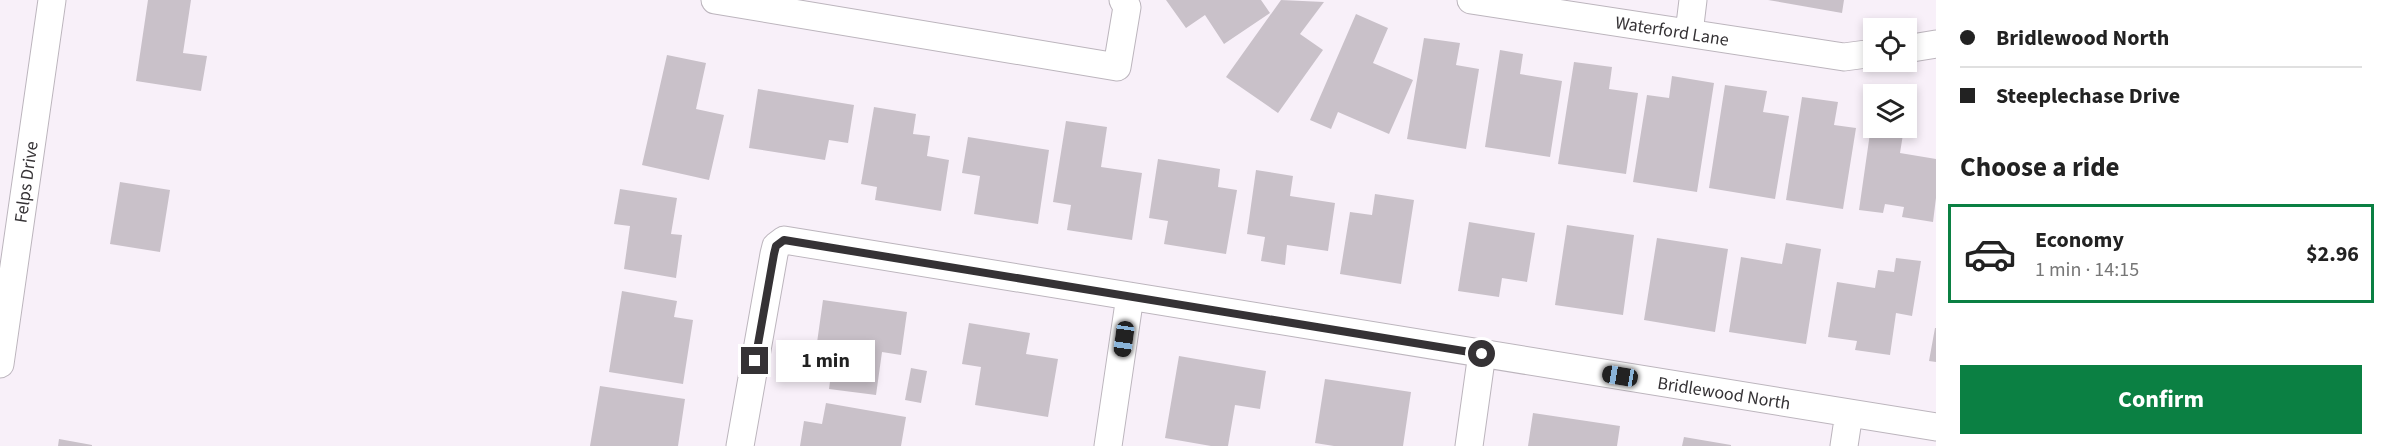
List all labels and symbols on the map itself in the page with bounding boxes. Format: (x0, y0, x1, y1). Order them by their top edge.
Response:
street label: Waterford Lane (1613, 10, 1731, 53)
street label: Felps Drive (8, 140, 45, 225)
car (1113, 320, 1135, 358)
callout: 1 min (776, 340, 875, 382)
route start (1468, 340, 1495, 367)
route end (741, 347, 768, 374)
car (1601, 364, 1639, 388)
street label: Bridlewood North (1656, 371, 1792, 416)

